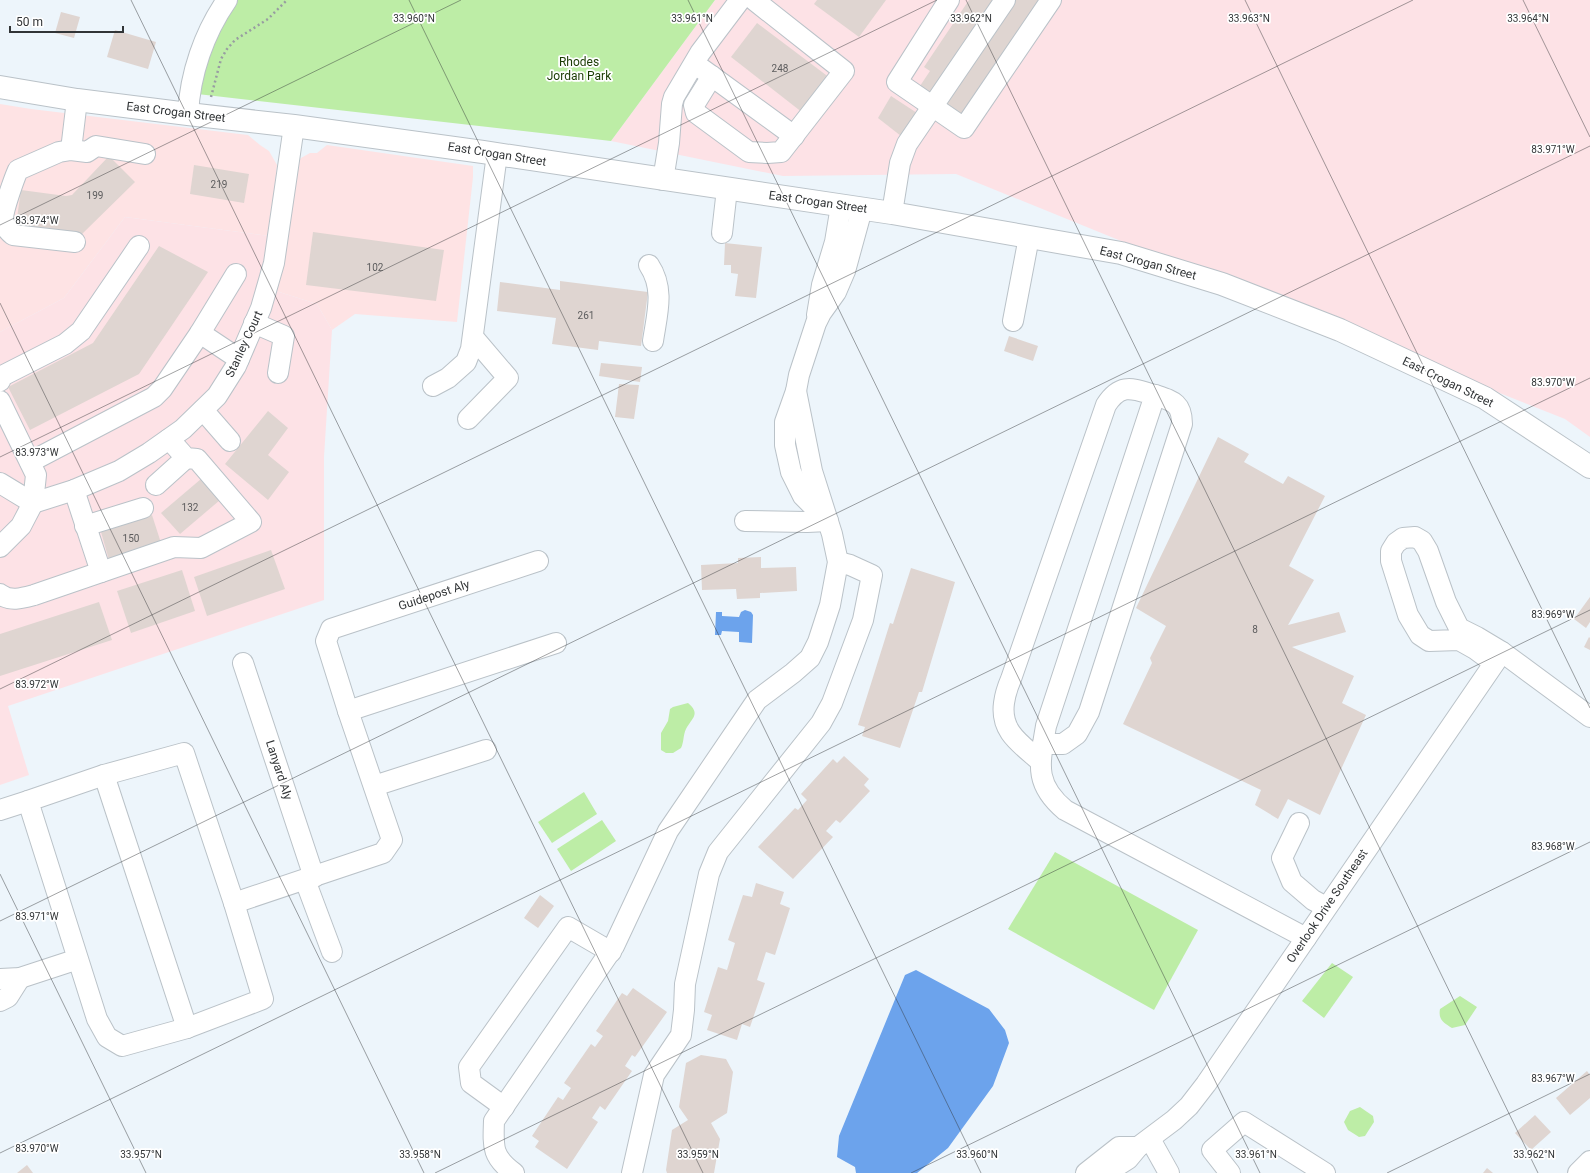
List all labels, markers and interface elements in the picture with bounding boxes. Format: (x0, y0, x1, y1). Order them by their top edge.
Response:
scale bar (10, 8, 123, 34)
text: 33.960°N (393, 13, 435, 24)
text: 33.961°N (671, 13, 713, 24)
text: 33.962°N (950, 13, 992, 24)
text: 33.963°N (1228, 13, 1270, 24)
text: 33.964°N (1507, 13, 1549, 24)
text: 50 m (16, 15, 43, 29)
park label: Rhodes Jordan Park (547, 55, 612, 83)
house number: 248 (772, 63, 789, 74)
street label: East Crogan Street (126, 99, 226, 125)
street label: East Crogan Street (447, 139, 547, 169)
text: 83.971°W (1531, 144, 1575, 155)
house number: 219 (211, 179, 227, 190)
street label: East Crogan Street (768, 188, 868, 216)
house number: 199 (87, 190, 103, 201)
text: 83.974°W (15, 215, 59, 226)
street label: East Crogan Street (1098, 243, 1198, 283)
house number: 102 (367, 262, 384, 273)
street label: Stanley Court (223, 309, 266, 379)
house number: 261 (578, 310, 594, 321)
street label: East Crogan Street (1400, 354, 1496, 410)
text: 83.970°W (1531, 377, 1575, 388)
text: 83.973°W (15, 447, 59, 458)
house number: 132 (182, 502, 199, 513)
house number: 150 (123, 533, 140, 544)
street label: Guidepost Aly (397, 577, 472, 613)
text: 83.969°W (1531, 609, 1575, 620)
house number: 8 (1252, 624, 1258, 635)
text: 83.972°W (15, 679, 59, 690)
street label: Lanyard Aly (263, 738, 295, 802)
text: 83.968°W (1531, 841, 1575, 852)
street label: Overlook Drive Southeast (1284, 846, 1370, 966)
text: 83.971°W (15, 911, 59, 922)
text: 83.967°W (1531, 1073, 1575, 1084)
text: 83.970°W (15, 1143, 59, 1154)
text: 33.957°N (120, 1149, 162, 1160)
text: 33.958°N (399, 1149, 441, 1160)
text: 33.959°N (677, 1149, 719, 1160)
text: 33.960°N (956, 1149, 998, 1160)
text: 33.961°N (1235, 1149, 1277, 1160)
text: 33.962°N (1513, 1149, 1555, 1160)

